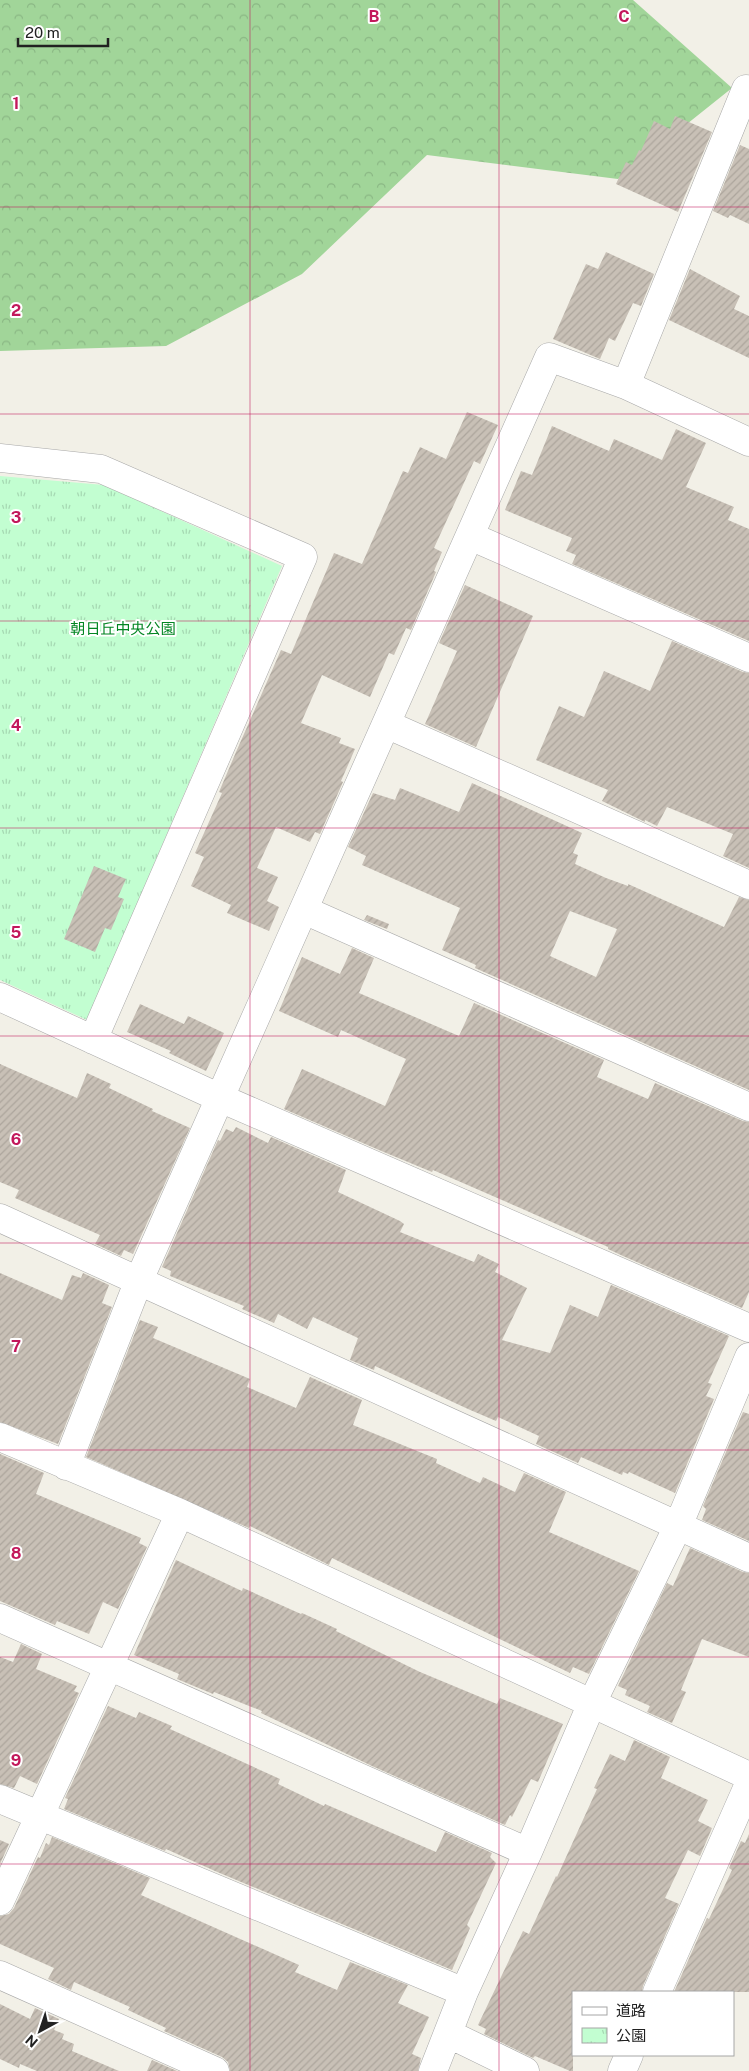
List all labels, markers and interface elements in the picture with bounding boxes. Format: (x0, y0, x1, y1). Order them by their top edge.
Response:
text: B (369, 7, 380, 26)
text: C (618, 7, 630, 26)
scale bar (18, 15, 108, 47)
text: 20 m (25, 24, 60, 41)
text: 1 (13, 94, 19, 113)
text: 2 (11, 301, 21, 320)
text: 3 (11, 508, 21, 527)
park label: 朝日丘中央公園 (70, 620, 176, 637)
text: 4 (11, 716, 22, 735)
text: 5 (11, 923, 22, 942)
text: 6 (11, 1130, 21, 1149)
text: 7 (11, 1337, 21, 1356)
text: 8 (11, 1544, 22, 1563)
text: 9 (11, 1751, 21, 1770)
legend (572, 1991, 734, 2056)
text: 道路 (616, 2002, 646, 2019)
north arrow (15, 2006, 65, 2056)
text: 公園 (616, 2027, 646, 2044)
text: N (22, 2031, 41, 2051)

